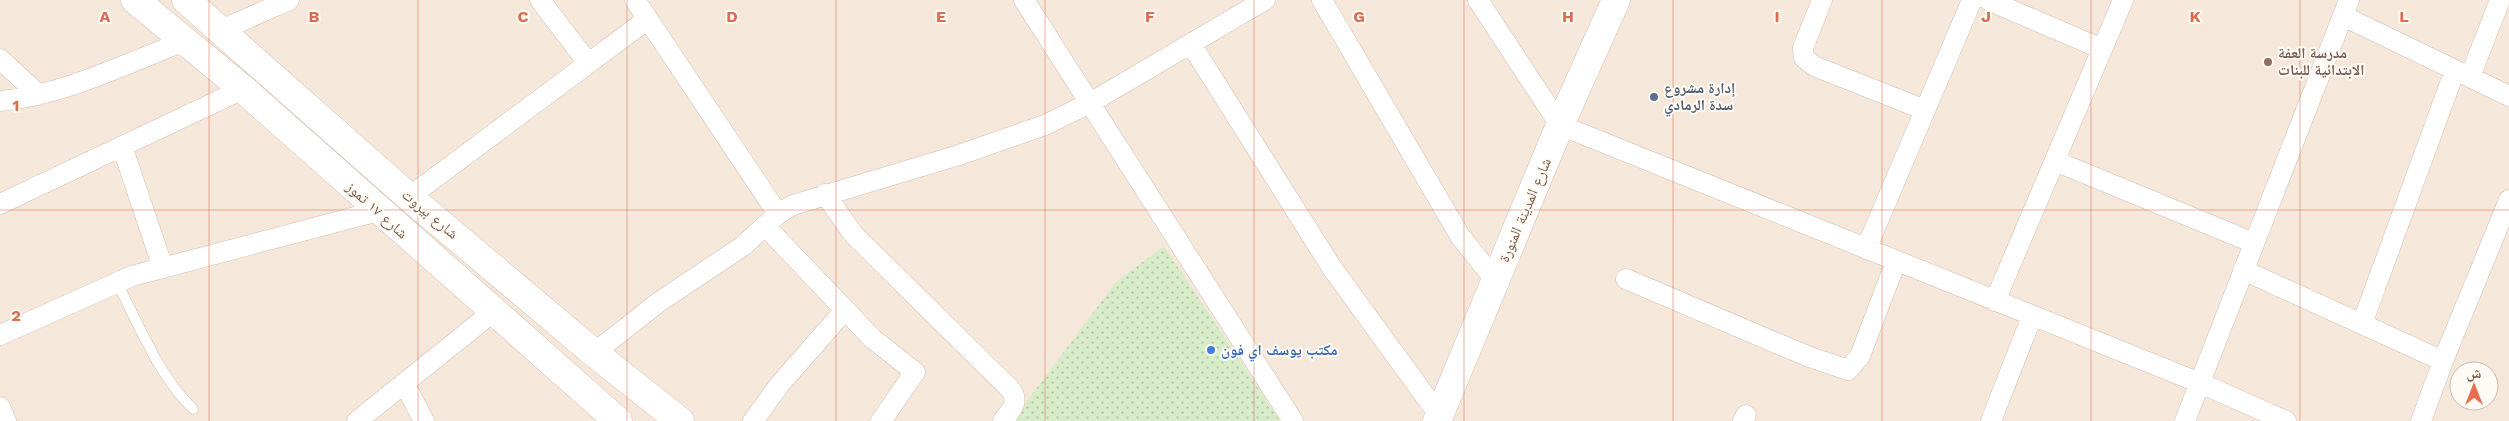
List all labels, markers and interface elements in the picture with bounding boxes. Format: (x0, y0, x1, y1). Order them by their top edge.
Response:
text: A (100, 7, 111, 26)
text: B (309, 7, 320, 26)
text: C (518, 7, 529, 26)
text: D (726, 7, 738, 26)
text: E (936, 7, 946, 26)
text: F (1145, 7, 1155, 26)
text: G (1353, 7, 1365, 26)
text: H (1562, 7, 1574, 26)
text: I (1774, 7, 1780, 26)
text: J (1981, 7, 1991, 26)
text: K (2189, 7, 2201, 26)
text: L (2399, 7, 2409, 26)
place label: مدرسة العفة الابتدائية للبنات (2278, 44, 2364, 79)
marker: مدرسة العفة الابتدائية للبنات (2262, 56, 2274, 68)
place label: إدارة مشروع سدة الرمادي (1664, 79, 1735, 117)
marker: إدارة مشروع سدة الرمادي (1648, 91, 1660, 103)
text: 1 (13, 96, 19, 115)
street label: شارع المدينة المنورة (1495, 155, 1556, 265)
street label: شارع ١٧ تموز (341, 177, 411, 243)
street label: شارع بيروت (398, 185, 462, 244)
text: 2 (11, 306, 21, 325)
place label: مكتب يوسف اي فون (1221, 341, 1338, 362)
marker: مكتب يوسف اي فون (1205, 344, 1217, 356)
north arrow (2449, 361, 2499, 411)
text: ش (2467, 365, 2482, 382)

